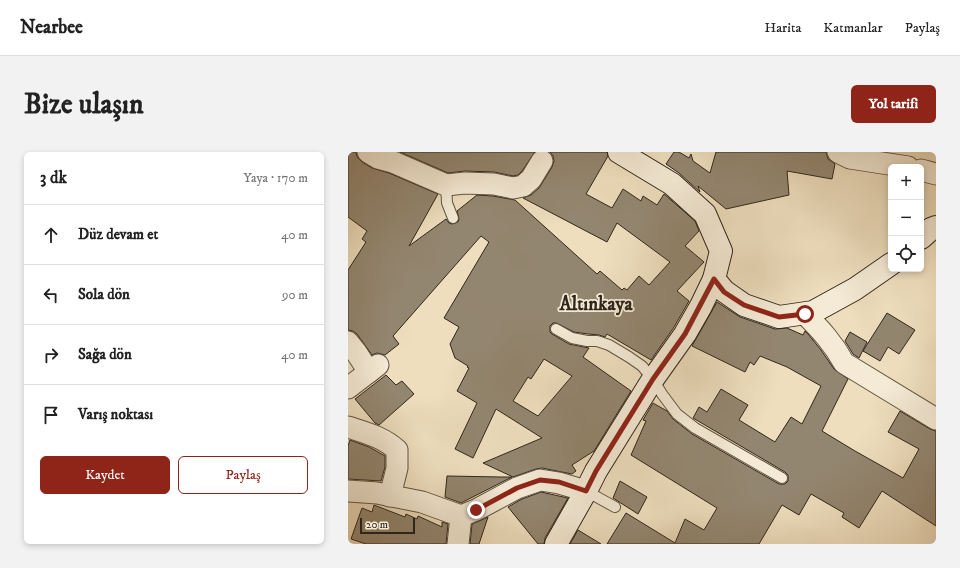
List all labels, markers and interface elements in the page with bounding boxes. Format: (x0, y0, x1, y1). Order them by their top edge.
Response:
text: Nearbee (20, 16, 83, 39)
text: Harita (764, 19, 801, 37)
text: Katmanlar (823, 19, 883, 37)
text: Paylaş (905, 19, 940, 37)
button: Yol tarifi (851, 85, 936, 123)
text: Bize ulaşın (24, 87, 144, 122)
map controls (888, 164, 924, 272)
button: + (888, 164, 924, 200)
text: 3 dk (40, 167, 67, 189)
text: Yaya · 170 m (244, 170, 308, 186)
button: − (888, 200, 924, 236)
icon: ahead (40, 224, 62, 246)
text: Düz devam et (78, 225, 158, 244)
text: 40 m (281, 227, 308, 243)
button: locate (888, 236, 924, 272)
icon: left (40, 284, 62, 306)
text: Sola dön (78, 285, 130, 304)
text: 90 m (282, 287, 308, 303)
district label: Altınkaya (558, 293, 633, 316)
route start (796, 305, 814, 323)
icon: right (40, 344, 62, 366)
text: Sağa dön (78, 345, 132, 364)
text: 40 m (281, 347, 308, 363)
icon: arrive (40, 404, 62, 426)
text: Varış noktası (78, 405, 153, 424)
button: Kaydet (40, 456, 170, 494)
button: Paylaş (178, 456, 308, 494)
route end (467, 501, 485, 519)
scale bar (360, 516, 415, 535)
text: 20 m (366, 518, 388, 532)

